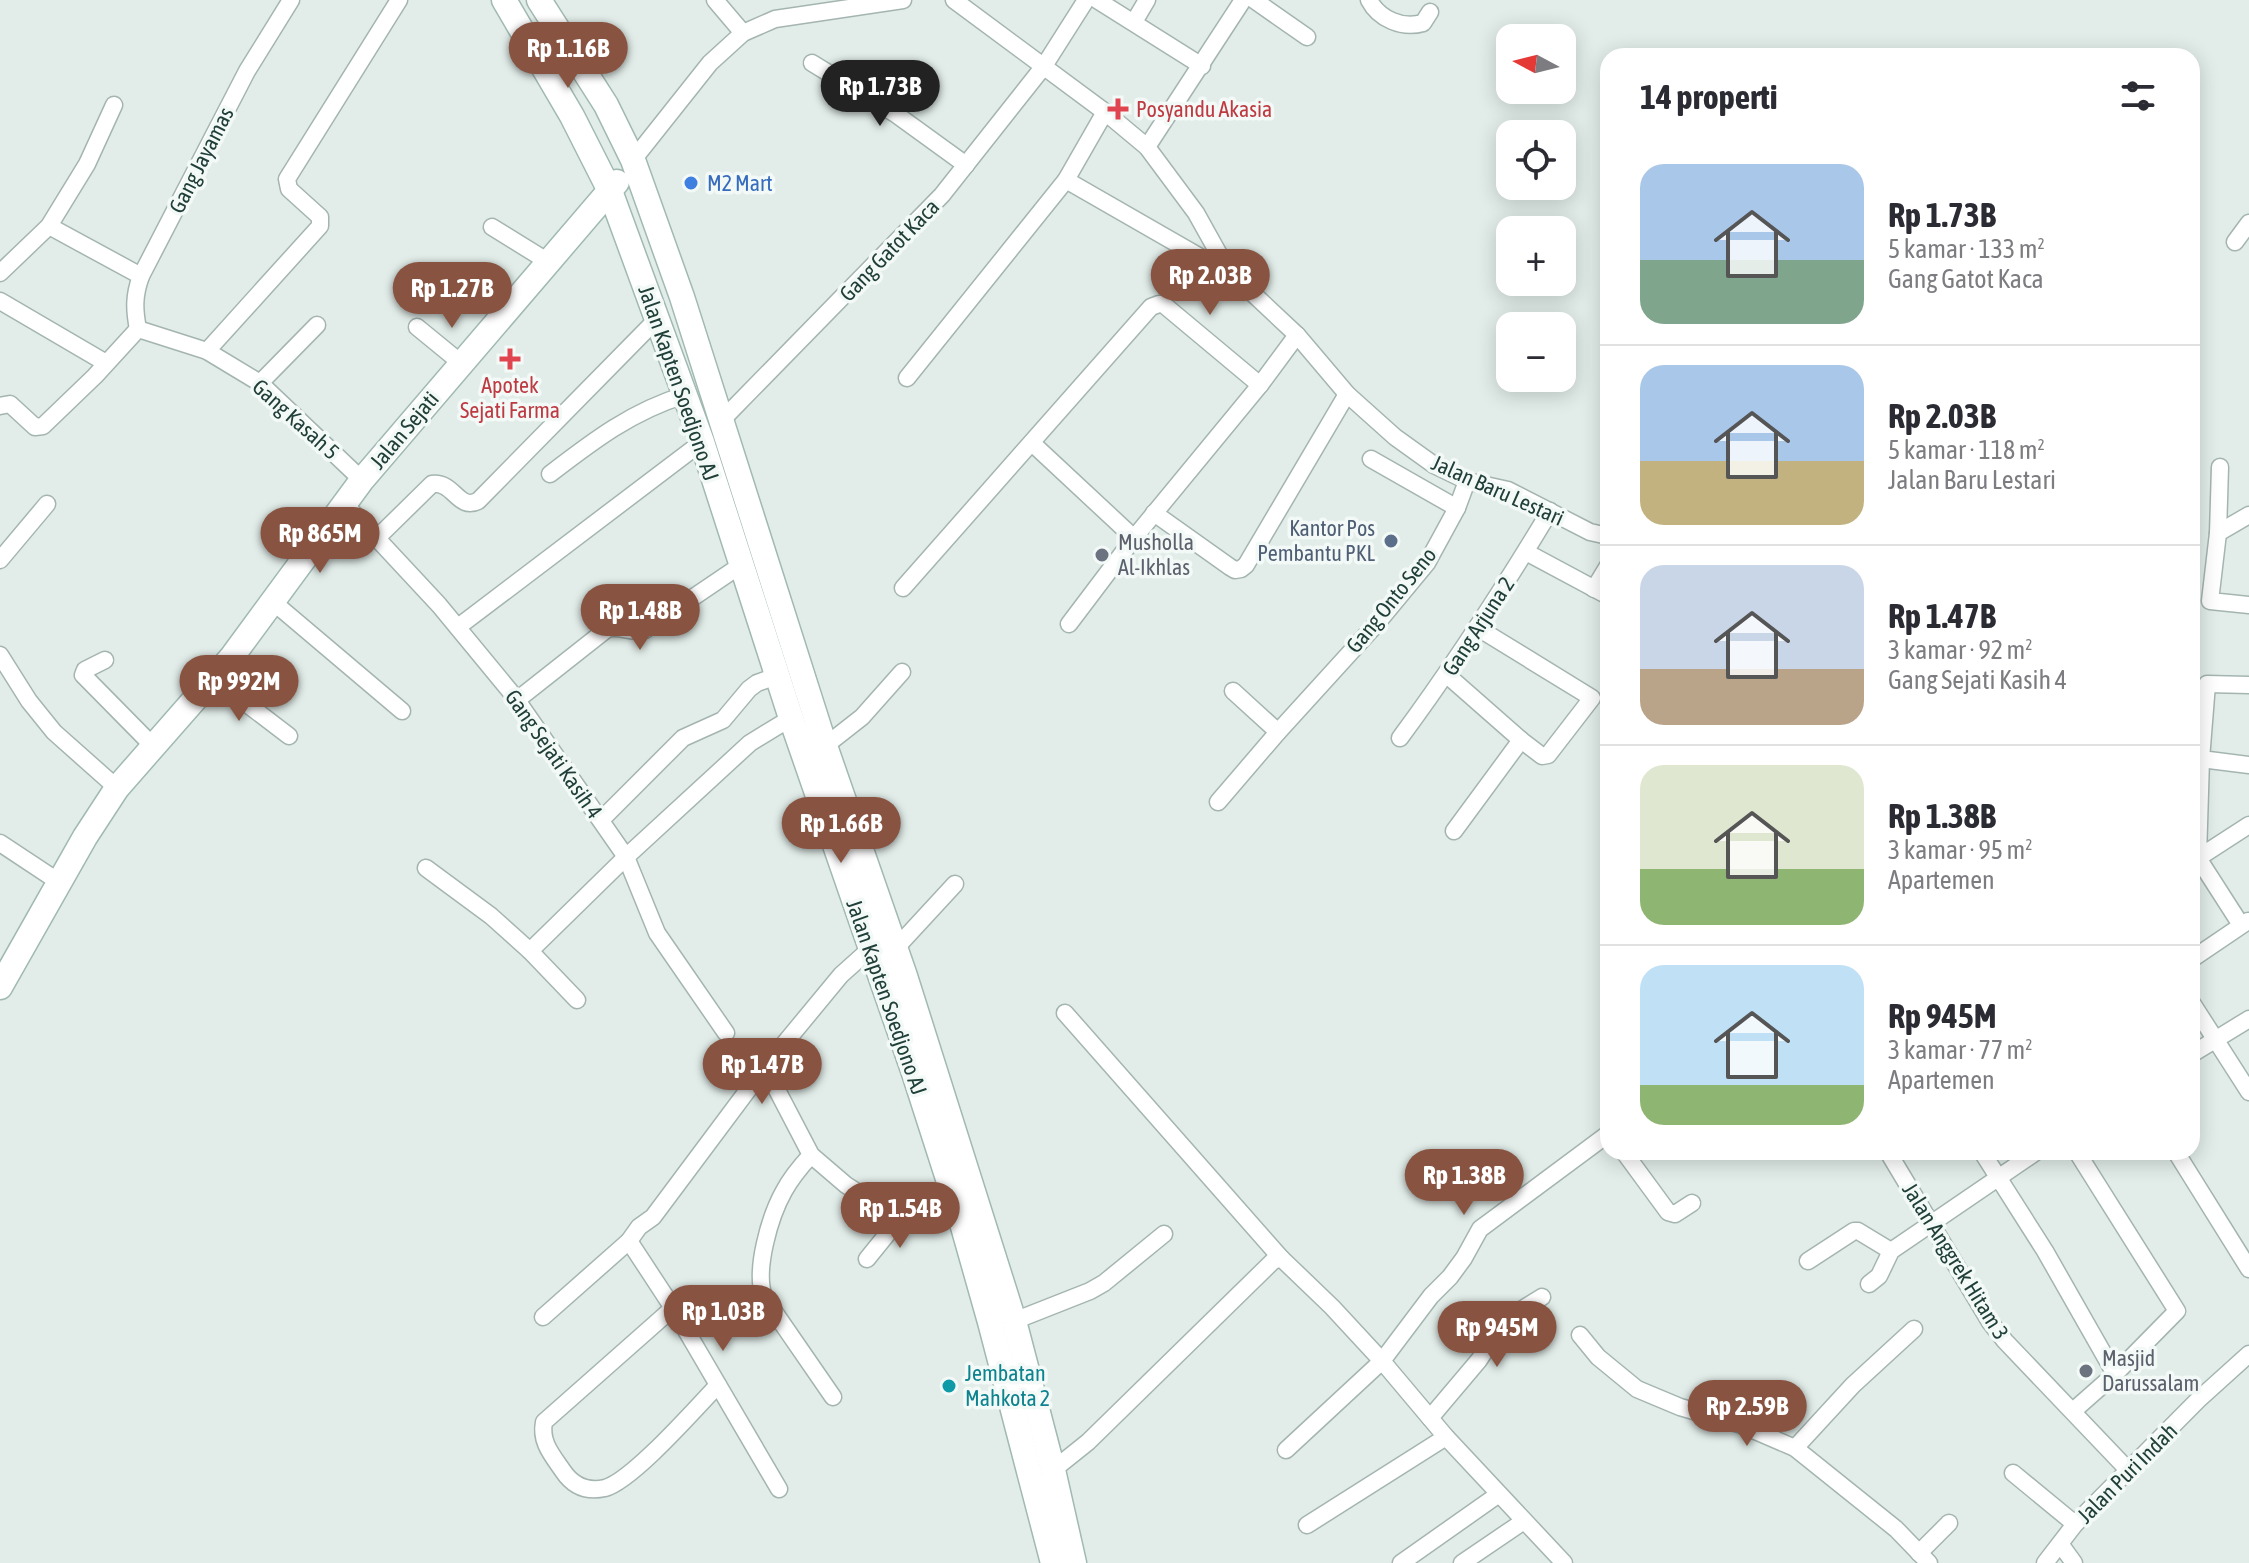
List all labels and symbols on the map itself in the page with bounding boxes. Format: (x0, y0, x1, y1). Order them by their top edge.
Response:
pin: Rp 1.16B (485, 22, 651, 90)
north arrow (1496, 24, 1576, 104)
pin: Rp 1.73B (797, 60, 963, 128)
place label: Posyandu Akasia (1136, 96, 1272, 122)
marker: Posyandu Akasia (1107, 98, 1129, 120)
street label: Gang Jayamas (163, 103, 239, 217)
place label: M2 Mart (707, 170, 773, 196)
marker: M2 Mart (682, 174, 700, 192)
street label: Gang Gatot Kaca (834, 194, 944, 306)
pin: Rp 2.03B (1127, 249, 1293, 317)
pin: Rp 1.27B (369, 262, 535, 330)
street label: Jalan Kapten Soedjono AJ (633, 282, 725, 484)
marker: Apotek Sejati Farma (501, 350, 519, 368)
place label: Apotek Sejati Farma (460, 372, 560, 423)
street label: Gang Kasah 5 (247, 373, 345, 465)
street label: Jalan Sejati (364, 386, 444, 474)
street label: Jalan Baru Lestari (1428, 449, 1568, 531)
pin: Rp 865M (246, 507, 394, 575)
place label: Kantor Pos Pembantu PKL (1257, 515, 1375, 566)
place label: Musholla Al-Ikhlas (1118, 529, 1194, 580)
marker: Kantor Pos Pembantu PKL (1382, 532, 1400, 550)
street label: Gang Onto Seno (1341, 542, 1441, 658)
marker: Musholla Al-Ikhlas (1093, 546, 1111, 564)
street label: Gang Arjuna 2 (1437, 572, 1519, 680)
pin: Rp 1.48B (557, 584, 723, 652)
pin: Rp 992M (165, 655, 313, 723)
street label: Gang Sejati Kasih 4 (500, 685, 608, 823)
pin: Rp 1.66B (758, 797, 924, 865)
street label: Jalan Kapten Soedjono AJ (841, 896, 933, 1098)
pin: Rp 1.47B (679, 1038, 845, 1106)
pin: Rp 1.38B (1381, 1149, 1547, 1217)
street label: Jalan Anggrek Hitam 3 (1897, 1178, 2015, 1344)
pin: Rp 1.54B (817, 1182, 983, 1250)
pin: Rp 1.03B (640, 1285, 806, 1353)
pin: Rp 945M (1423, 1301, 1571, 1369)
place label: Masjid Darussalam (2102, 1345, 2199, 1396)
place label: Jembatan Mahkota 2 (965, 1360, 1050, 1411)
marker: Masjid Darussalam (2077, 1362, 2095, 1380)
marker: Jembatan Mahkota 2 (940, 1377, 958, 1395)
pin: Rp 2.59B (1664, 1380, 1830, 1448)
street label: Jalan Puri Indah (2072, 1418, 2182, 1528)

